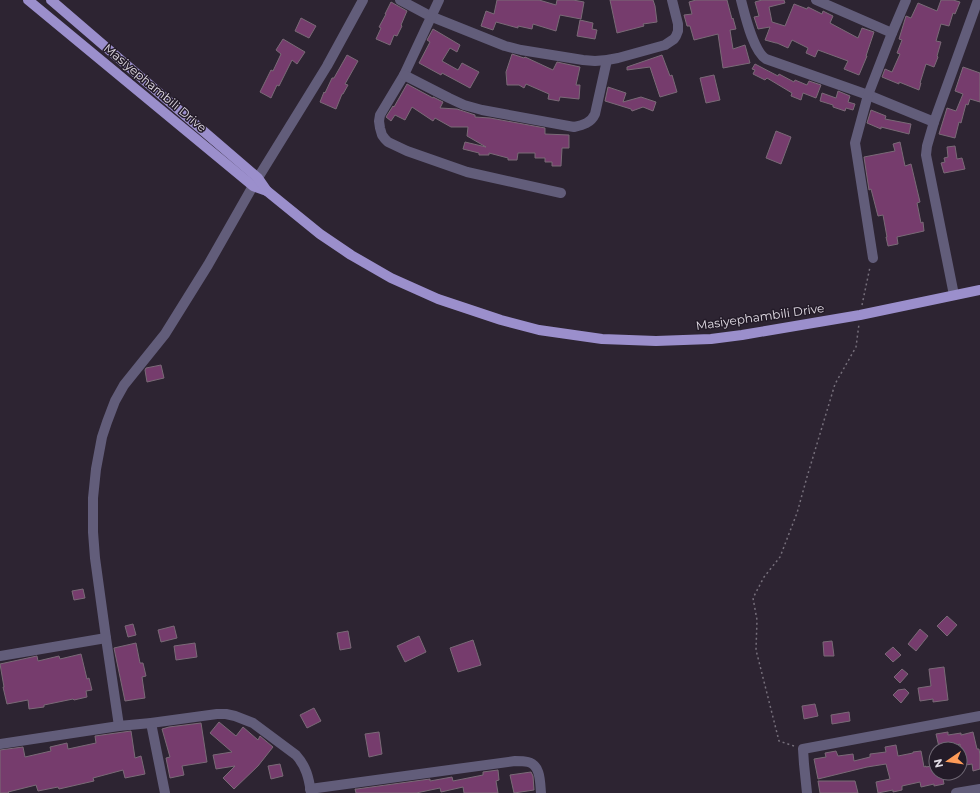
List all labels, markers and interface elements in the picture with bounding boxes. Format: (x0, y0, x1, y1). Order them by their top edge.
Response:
street label: Masiyephambili Drive (101, 40, 210, 135)
street label: Masiyephambili Drive (695, 300, 825, 333)
north arrow (928, 741, 968, 781)
text: N (930, 757, 946, 769)

